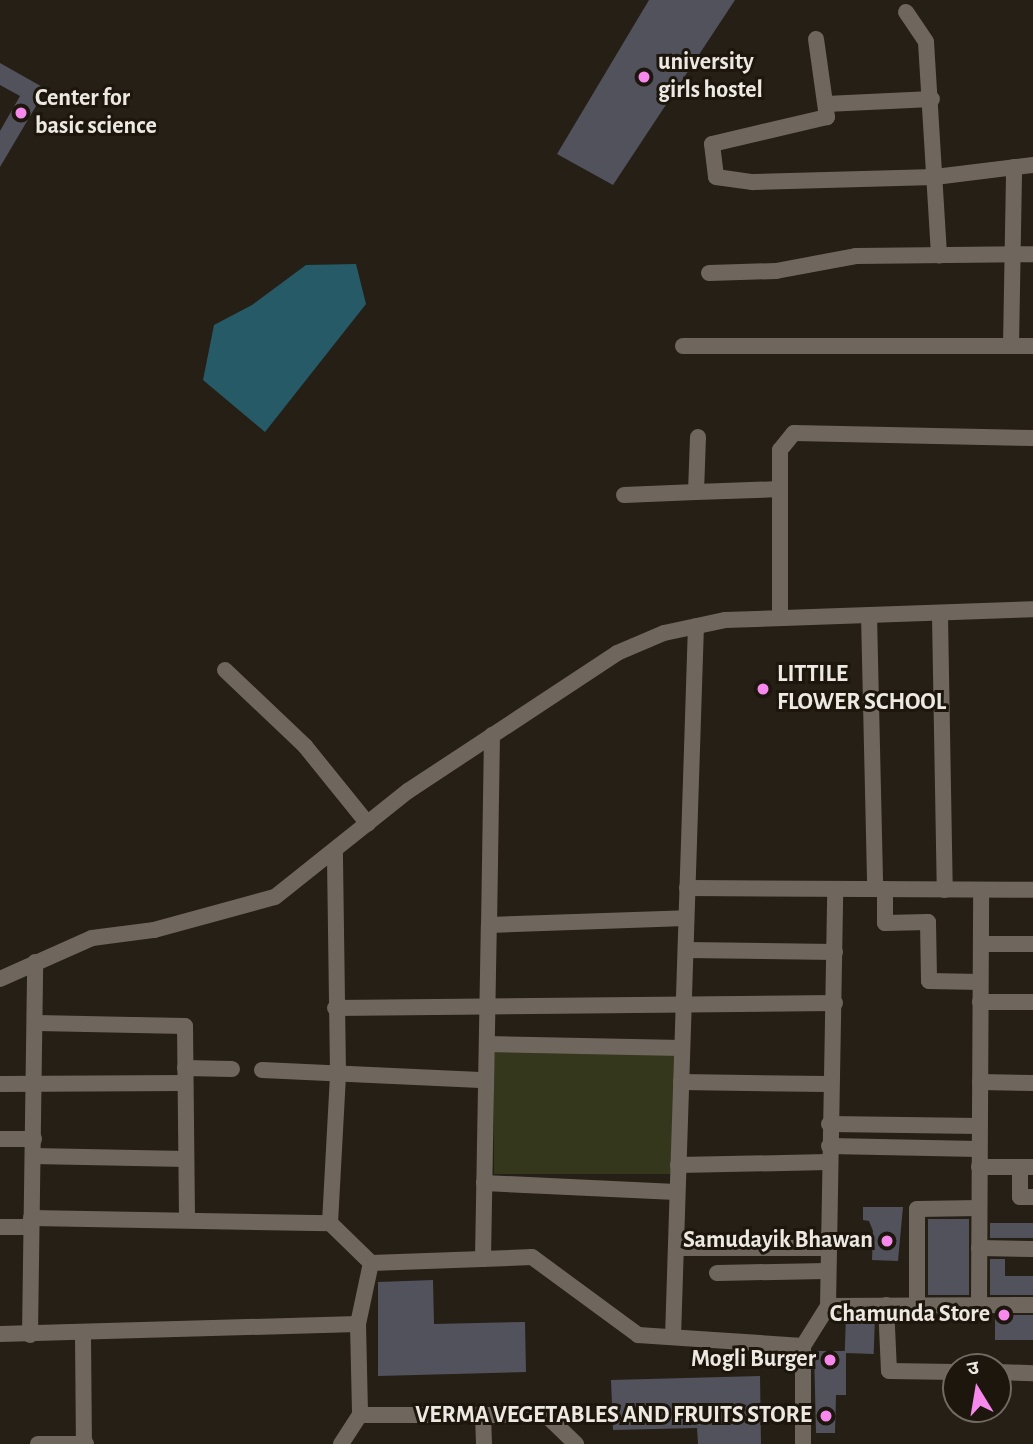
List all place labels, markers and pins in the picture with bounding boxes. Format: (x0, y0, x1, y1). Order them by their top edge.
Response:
place label: university girls hostel (658, 49, 763, 105)
marker: university girls hostel (636, 69, 652, 85)
place label: Center for basic science (35, 85, 157, 141)
marker: Center for basic science (13, 105, 29, 121)
place label: LITTILE FLOWER SCHOOL (777, 661, 946, 717)
marker: LITTILE FLOWER SCHOOL (755, 681, 771, 697)
place label: Samudayik Bhawan (683, 1227, 873, 1255)
marker: Samudayik Bhawan (879, 1233, 895, 1249)
place label: Chamunda Store (830, 1301, 990, 1329)
marker: Chamunda Store (996, 1307, 1012, 1323)
place label: Mogli Burger (691, 1346, 816, 1374)
marker: Mogli Burger (822, 1352, 838, 1368)
place label: VERMA VEGETABLES AND FRUITS STORE (415, 1402, 812, 1430)
marker: VERMA VEGETABLES AND FRUITS STORE (818, 1408, 834, 1424)

